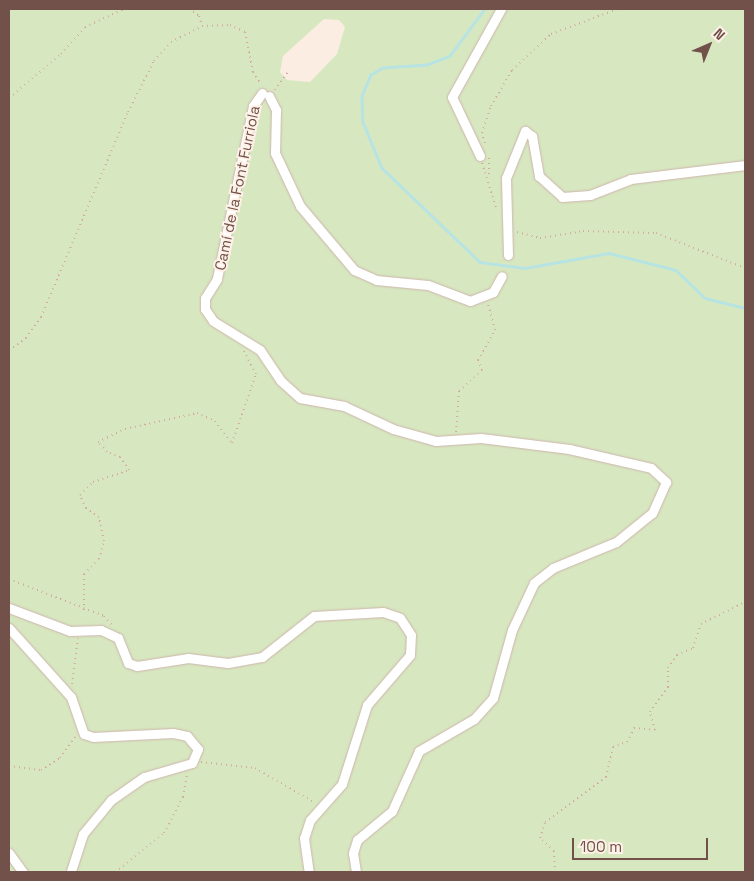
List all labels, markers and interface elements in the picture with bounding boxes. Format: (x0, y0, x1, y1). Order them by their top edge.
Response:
north arrow (684, 20, 734, 70)
text: N (710, 24, 729, 44)
street label: Camí de la Font Furriola (211, 104, 263, 272)
scale bar (574, 828, 710, 860)
text: 100 m (580, 837, 622, 856)

